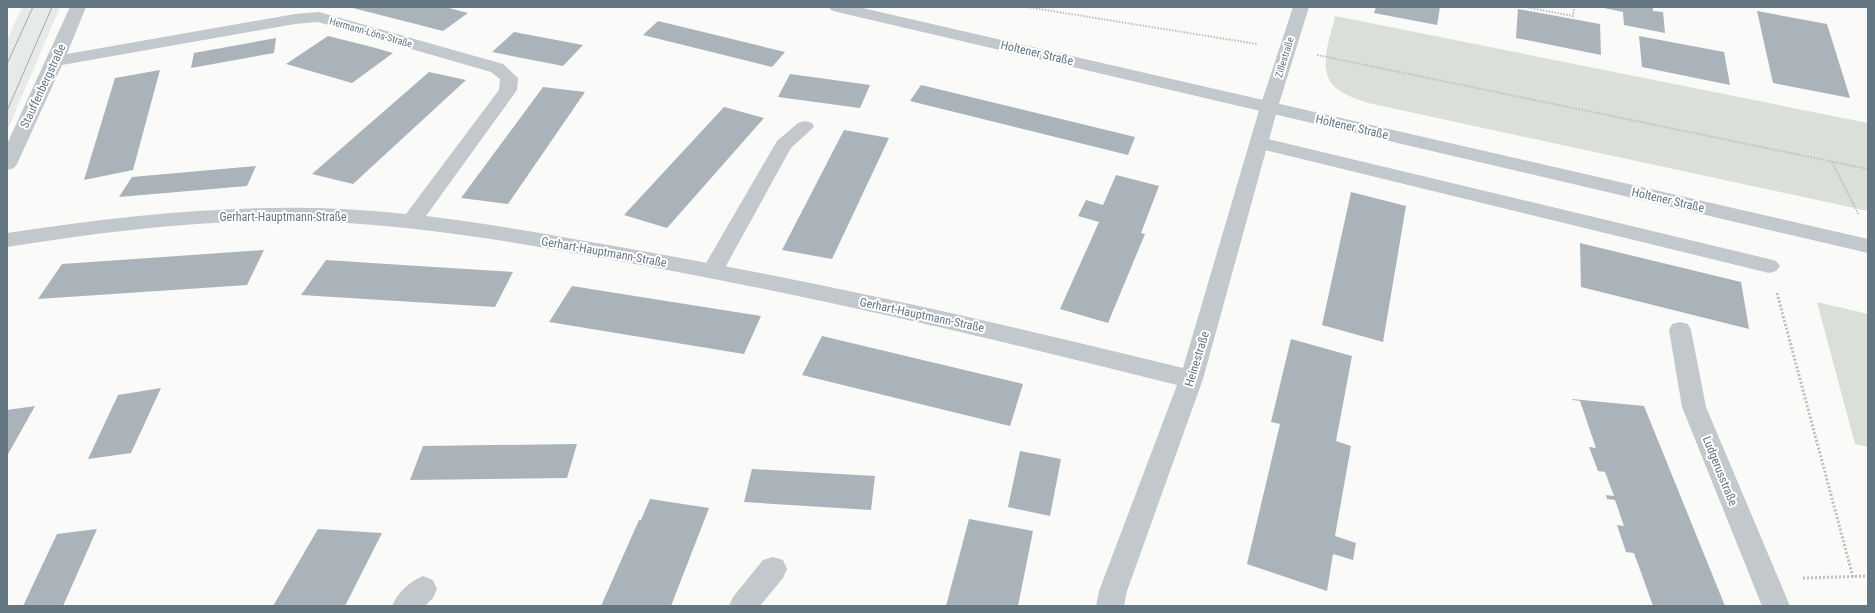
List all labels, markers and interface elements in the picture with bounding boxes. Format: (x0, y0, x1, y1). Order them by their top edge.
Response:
street label: Hermann-Löns-Straße (328, 15, 414, 50)
street label: Zillestraße (1273, 35, 1296, 79)
street label: Holtener Straße (999, 38, 1075, 68)
street label: Stauffenbergstraße (17, 41, 69, 130)
street label: Holtener Straße (1314, 112, 1390, 142)
street label: Holtener Straße (1630, 185, 1706, 215)
street label: Gerhart-Hauptmann-Straße (219, 210, 347, 224)
street label: Gerhart-Hauptmann-Straße (540, 234, 668, 270)
street label: Gerhart-Hauptmann-Straße (858, 295, 986, 335)
street label: Heinestraße (1182, 329, 1212, 388)
street label: Ludgerusstraße (1700, 434, 1740, 508)

